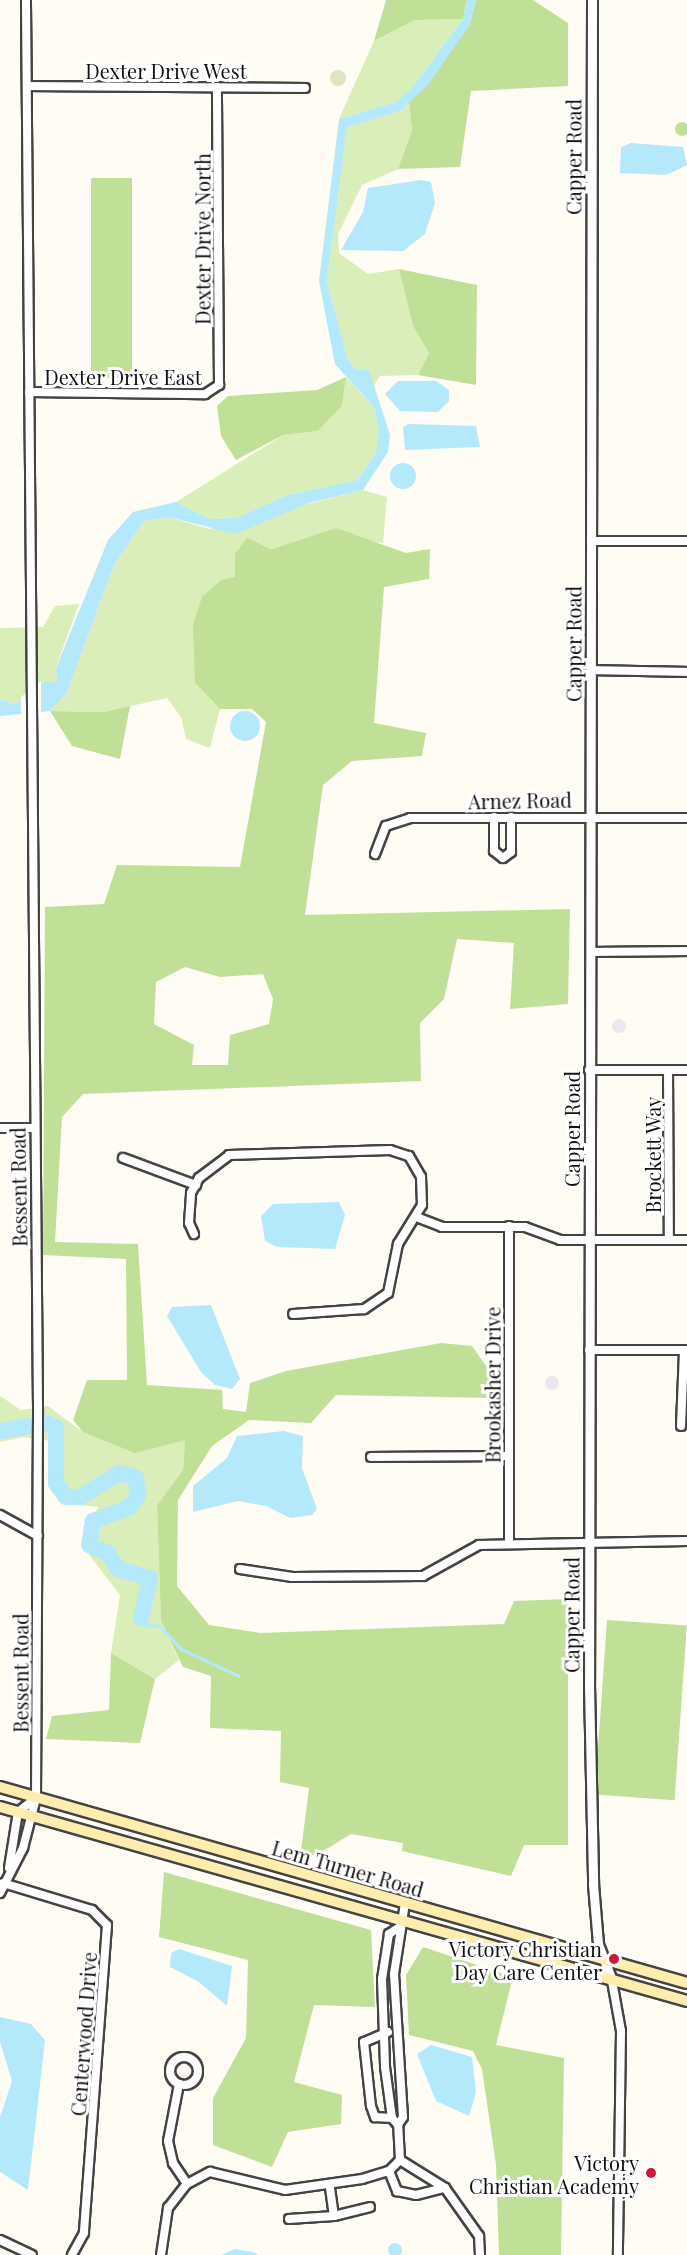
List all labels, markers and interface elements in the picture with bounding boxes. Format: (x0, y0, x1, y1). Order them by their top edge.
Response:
street label: Dexter Drive West (85, 58, 247, 82)
street label: Capper Road (561, 99, 585, 215)
street label: Dexter Drive North (190, 153, 214, 325)
street label: Dexter Drive East (44, 364, 202, 388)
street label: Capper Road (561, 586, 585, 702)
street label: Arnez Road (468, 787, 572, 813)
street label: Capper Road (559, 1071, 583, 1187)
street label: Brockett Way (640, 1096, 664, 1214)
street label: Bessent Road (5, 1127, 31, 1247)
street label: Brookasher Drive (480, 1307, 504, 1463)
street label: Capper Road (559, 1557, 583, 1673)
street label: Bessent Road (8, 1613, 32, 1733)
street label: Lem Turner Road (269, 1835, 427, 1901)
place label: Victory Christian Day Care Center (448, 1936, 602, 1983)
street label: Centerwood Drive (65, 1951, 101, 2117)
marker: Victory Christian Day Care Center (607, 1952, 621, 1966)
place label: Victory Christian Academy (468, 2150, 639, 2197)
marker: Victory Christian Academy (644, 2166, 658, 2180)

